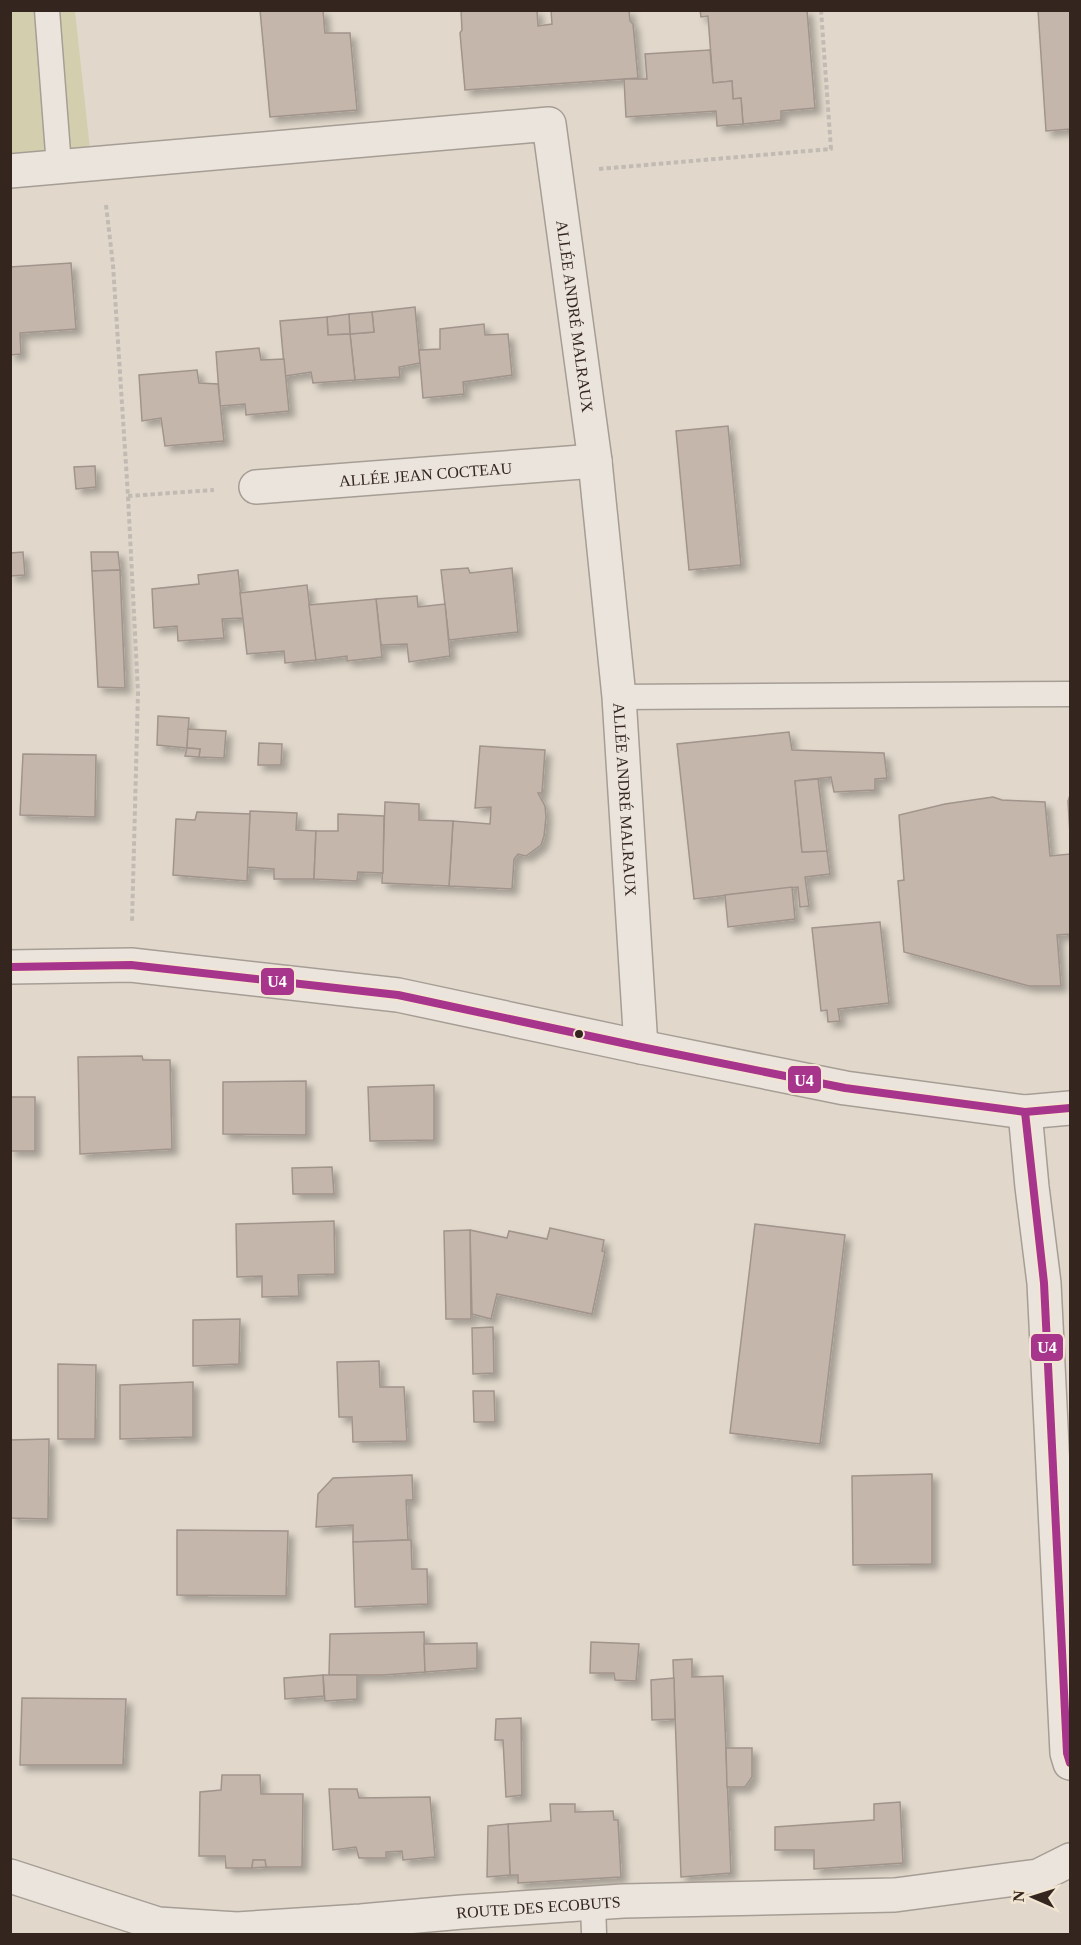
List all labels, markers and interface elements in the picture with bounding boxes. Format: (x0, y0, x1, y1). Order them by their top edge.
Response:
street label: ALLÉE ANDRÉ MALRAUX (553, 219, 596, 414)
street label: ALLÉE JEAN COCTEAU (338, 459, 513, 490)
street label: ALLÉE ANDRÉ MALRAUX (610, 702, 640, 897)
line badge: U4 (260, 967, 295, 996)
text: U4 (267, 973, 287, 990)
unlabelled marker (573, 1028, 585, 1040)
line badge: U4 (787, 1065, 822, 1094)
text: U4 (794, 1072, 814, 1089)
line badge: U4 (1030, 1333, 1064, 1362)
text: U4 (1037, 1339, 1057, 1356)
north arrow (1003, 1867, 1063, 1927)
text: N (1010, 1890, 1027, 1902)
street label: ROUTE DES ECOBUTS (456, 1893, 621, 1921)

